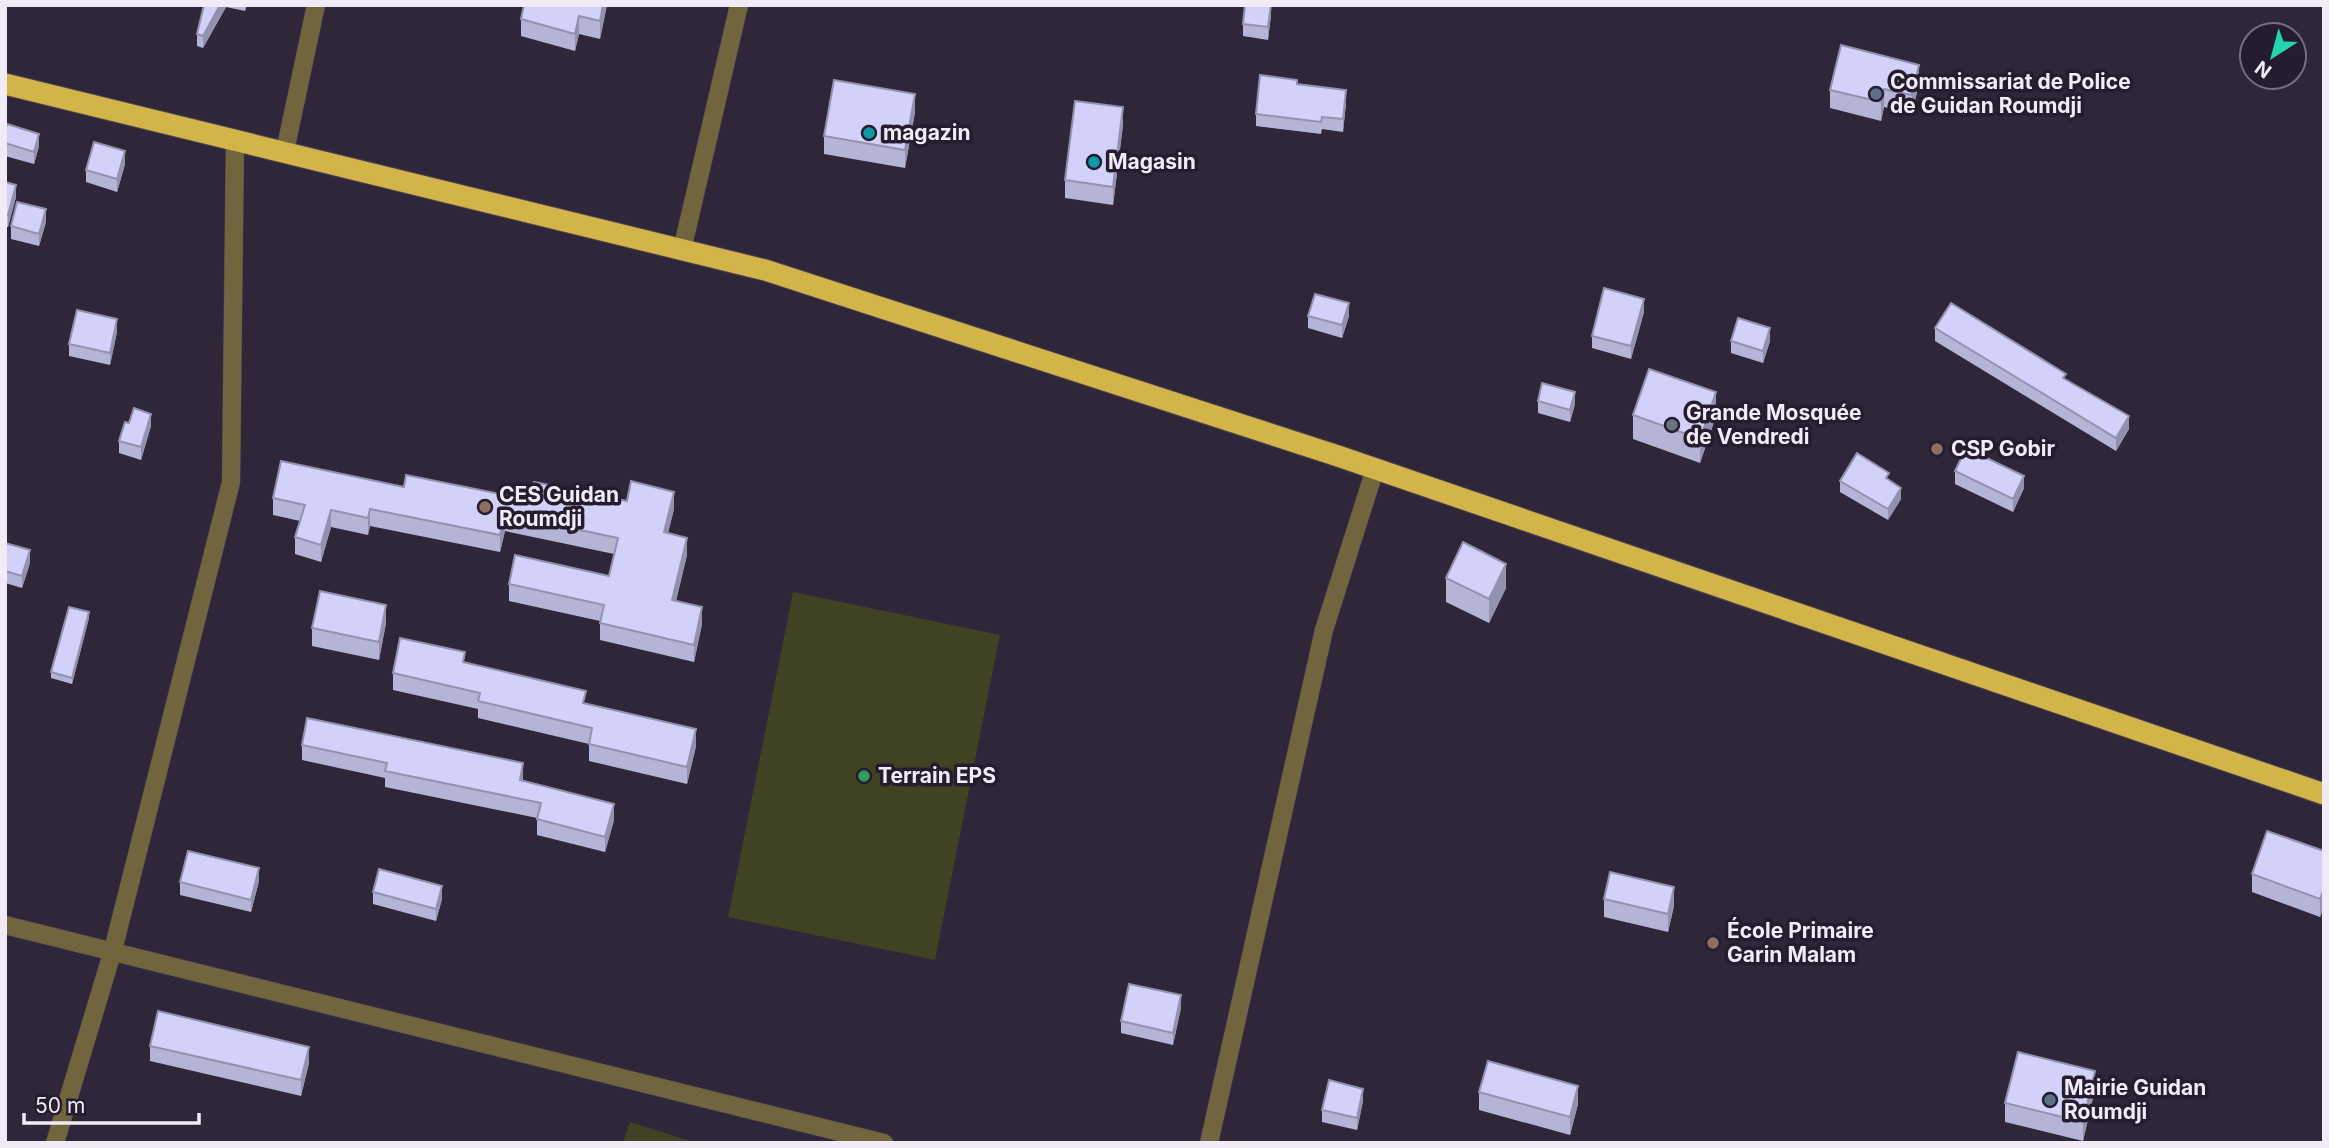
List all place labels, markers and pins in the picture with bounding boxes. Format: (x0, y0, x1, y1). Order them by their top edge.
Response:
place label: Commissariat de Police de Guidan Roumdji (1890, 69, 2131, 118)
marker: Commissariat de Police de Guidan Roumdji (1868, 86, 1884, 102)
place label: magazin (883, 120, 971, 145)
marker: magazin (861, 125, 877, 141)
place label: Magasin (1108, 149, 1196, 174)
marker: Magasin (1086, 154, 1102, 170)
place label: Grande Mosquée de Vendredi (1686, 400, 1862, 449)
marker: Grande Mosquée de Vendredi (1664, 417, 1680, 433)
place label: CSP Gobir (1951, 436, 2055, 461)
marker: CSP Gobir (1929, 441, 1945, 457)
place label: CES Guidan Roumdji (499, 482, 619, 531)
marker: CES Guidan Roumdji (477, 499, 493, 515)
place label: Terrain EPS (878, 763, 996, 788)
marker: Terrain EPS (856, 768, 872, 784)
place label: École Primaire Garin Malam (1727, 917, 1874, 967)
marker: École Primaire Garin Malam (1705, 935, 1721, 951)
place label: Mairie Guidan Roumdji (2064, 1075, 2206, 1124)
marker: Mairie Guidan Roumdji (2042, 1092, 2058, 1108)

